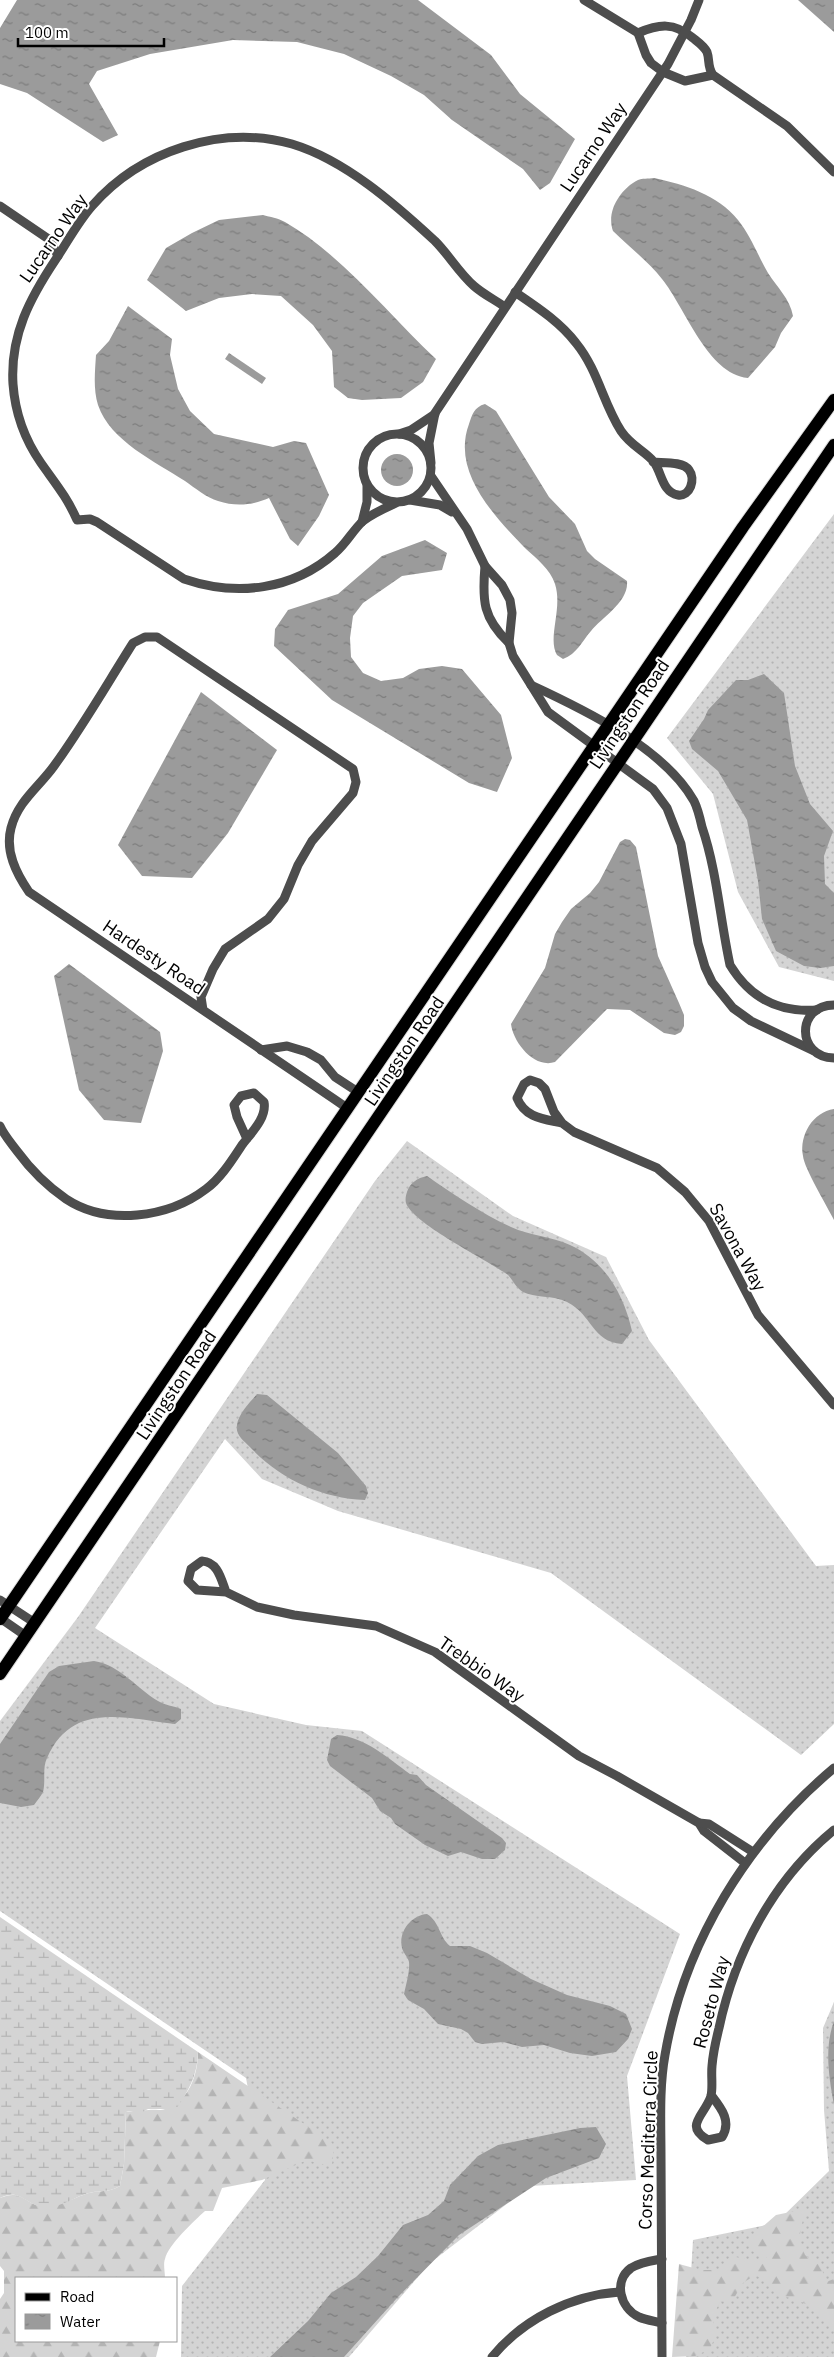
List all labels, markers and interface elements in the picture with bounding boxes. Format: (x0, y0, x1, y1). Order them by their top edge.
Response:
scale bar (18, 15, 164, 47)
text: 100 m (25, 23, 69, 42)
street label: Lucarno Way (555, 98, 631, 196)
street label: Lucarno Way (14, 189, 92, 287)
street label: Livingston Road (584, 655, 674, 773)
street label: Hardesty Road (98, 914, 210, 1000)
street label: Livingston Road (359, 992, 449, 1110)
street label: Savona Way (704, 1199, 772, 1295)
street label: Livingston Road (131, 1326, 221, 1444)
street label: Trebbio Way (434, 1631, 530, 1707)
street label: Roseto Way (688, 1953, 734, 2051)
street label: Corso Mediterra Circle (633, 2050, 663, 2230)
legend (15, 2277, 178, 2342)
text: Road (60, 2287, 95, 2306)
text: Water (60, 2312, 101, 2331)

